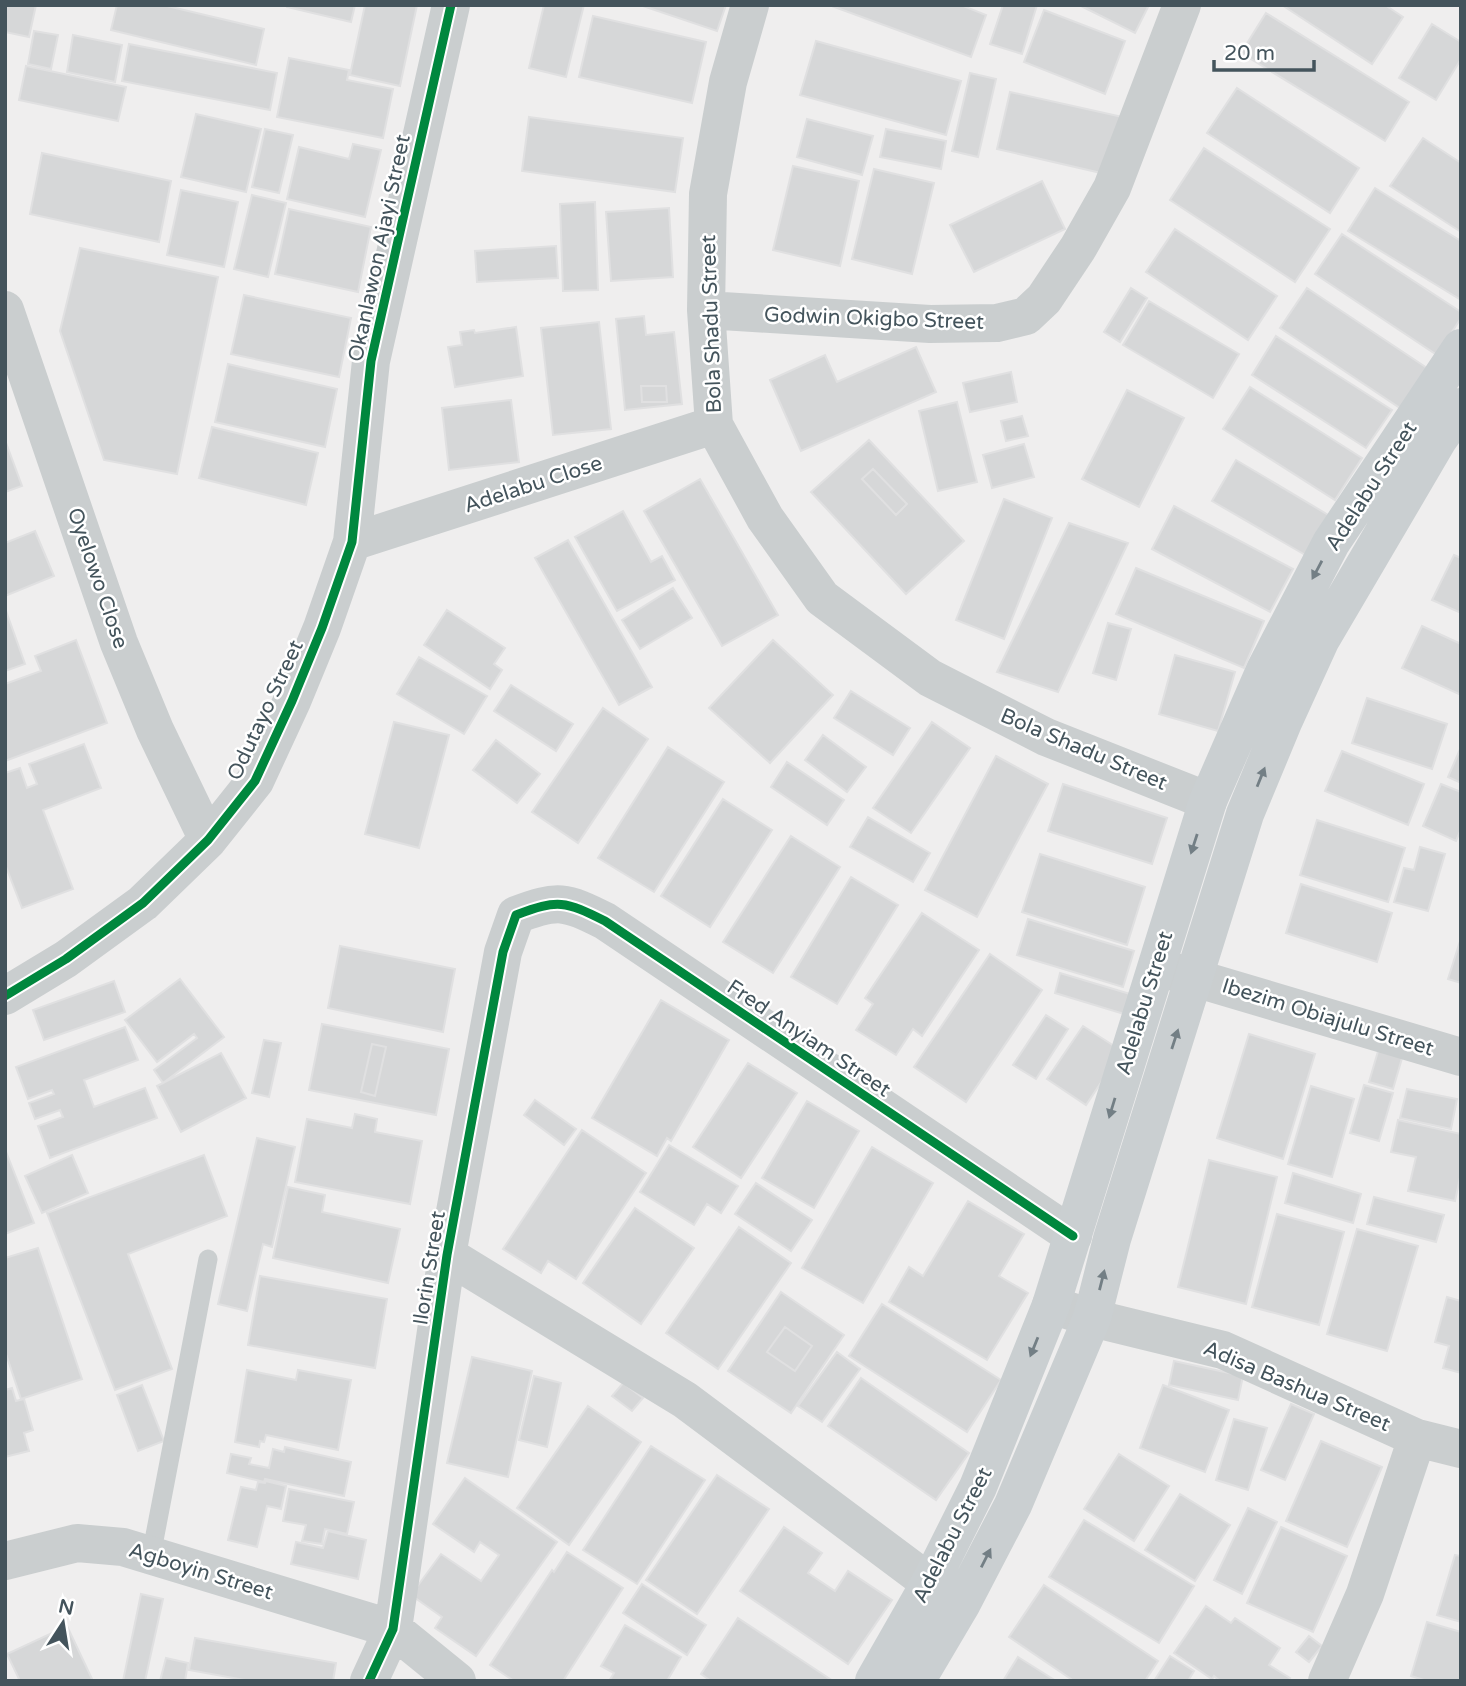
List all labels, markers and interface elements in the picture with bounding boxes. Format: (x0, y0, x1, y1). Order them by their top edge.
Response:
scale bar (1214, 28, 1314, 72)
text: 20 m (1224, 41, 1275, 66)
street label: Okanlawon Ajayi Street (343, 132, 416, 364)
street label: Bola Shadu Street (696, 234, 727, 414)
street label: Godwin Okigbo Street (763, 302, 985, 335)
street label: Adelabu Street (1320, 417, 1423, 556)
street label: Adelabu Close (461, 450, 605, 519)
street label: Oyelowo Close (62, 505, 133, 652)
one-way arrow (1312, 560, 1323, 580)
street label: Odutayo Street (222, 636, 309, 784)
street label: Bola Shadu Street (997, 703, 1171, 796)
one-way arrow (1256, 766, 1267, 787)
one-way arrow (1188, 834, 1199, 855)
street label: Adelabu Street (1111, 928, 1178, 1078)
street label: Ibezim Obiajulu Street (1219, 973, 1437, 1062)
street label: Fred Anyiam Street (722, 974, 895, 1102)
one-way arrow (1170, 1029, 1180, 1050)
one-way arrow (1106, 1098, 1116, 1119)
street label: Ilorin Street (408, 1209, 451, 1327)
one-way arrow (1097, 1269, 1108, 1291)
street label: Adisa Bashua Street (1200, 1336, 1394, 1437)
one-way arrow (1028, 1337, 1039, 1358)
street label: Adelabu Street (907, 1463, 997, 1607)
street label: Agboyin Street (126, 1538, 276, 1605)
one-way arrow (980, 1548, 992, 1567)
north arrow (28, 1588, 98, 1658)
text: N (57, 1595, 76, 1620)

